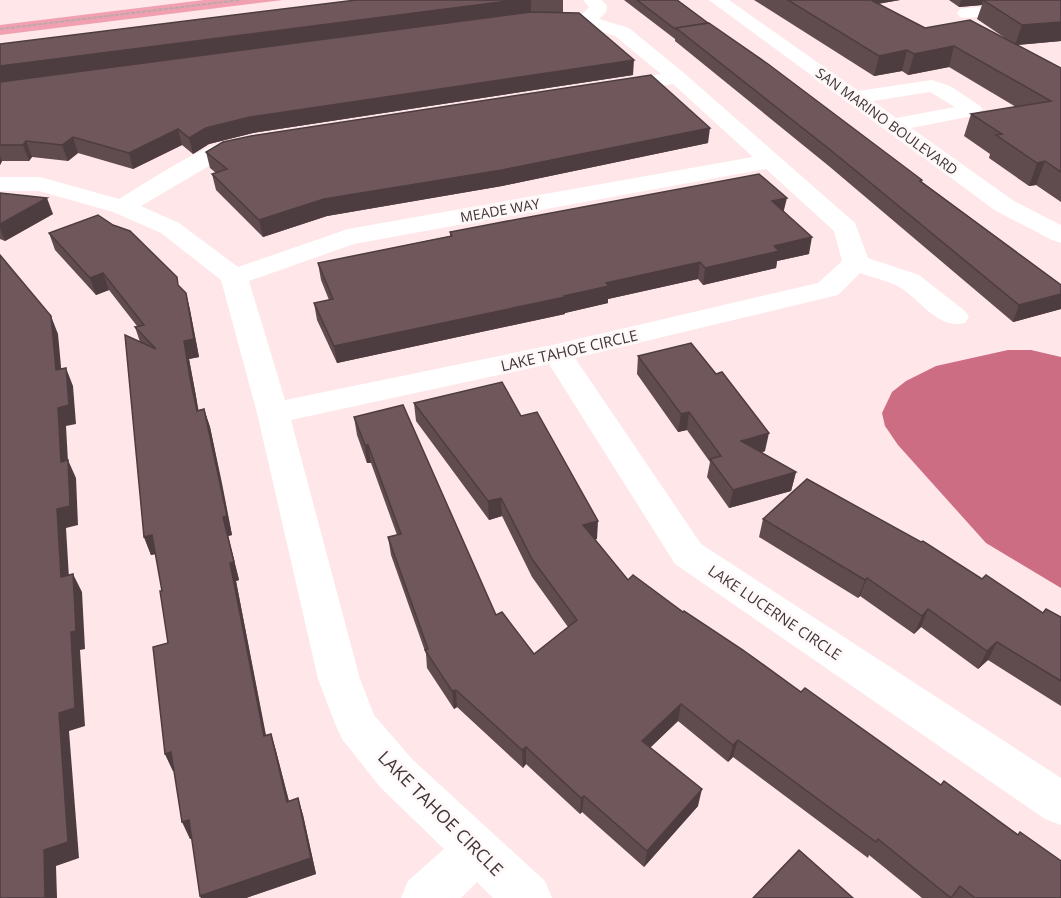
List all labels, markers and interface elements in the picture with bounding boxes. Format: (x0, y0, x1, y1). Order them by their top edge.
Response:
street label: SAN MARINO BOULEVARD (812, 63, 962, 179)
street label: MEADE WAY (459, 194, 541, 226)
street label: LAKE TAHOE CIRCLE (499, 325, 639, 375)
street label: LAKE LUCERNE CIRCLE (705, 560, 845, 664)
street label: LAKE TAHOE CIRCLE (373, 745, 509, 881)

